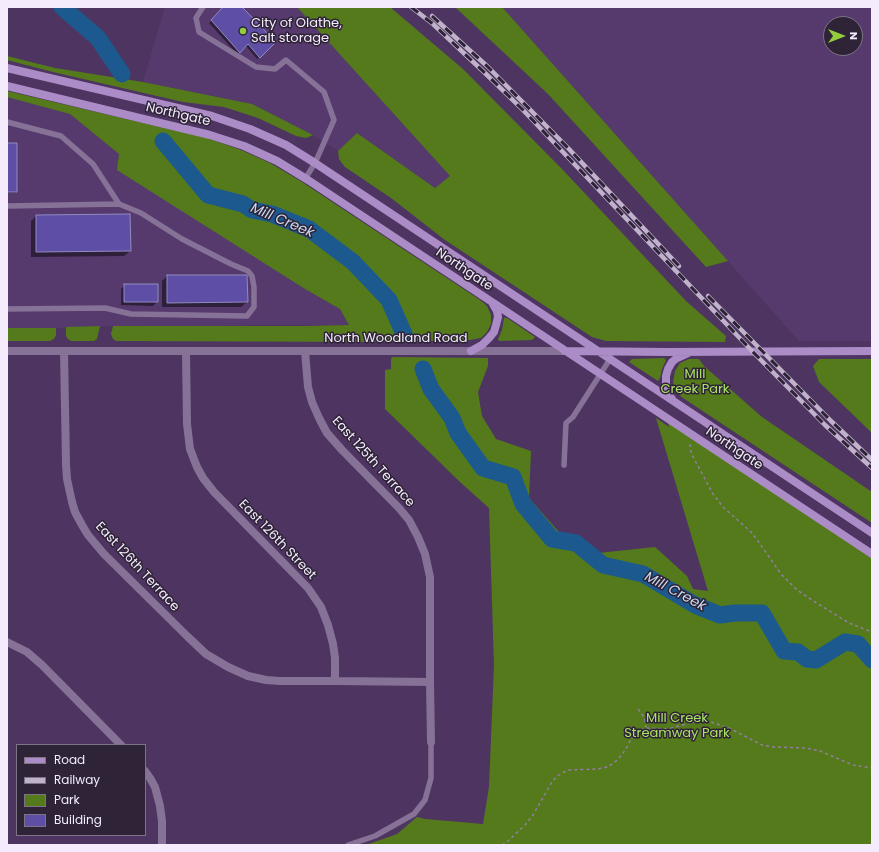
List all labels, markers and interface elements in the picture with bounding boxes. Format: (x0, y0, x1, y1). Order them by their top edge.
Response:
place label: City of Olathe, Salt storage (251, 16, 342, 47)
north arrow (823, 16, 863, 56)
marker: City of Olathe, Salt storage (238, 26, 248, 36)
text: N (846, 32, 862, 40)
street label: Northgate (144, 100, 212, 130)
water label: Mill Creek (248, 200, 316, 242)
street label: Northgate (432, 245, 496, 295)
street label: North Woodland Road (324, 331, 468, 347)
park label: Mill Creek Park (660, 367, 730, 398)
street label: East 125th Terrace (328, 414, 418, 510)
street label: Northgate (702, 424, 766, 474)
street label: East 126th Street (235, 497, 319, 583)
street label: East 126th Terrace (92, 519, 182, 615)
water label: Mill Creek (641, 569, 709, 615)
park label: Mill Creek Streamway Park (624, 711, 730, 742)
legend (16, 744, 146, 836)
text: Road (54, 751, 85, 768)
text: Railway (54, 771, 100, 788)
text: Park (54, 791, 80, 808)
text: Building (54, 811, 102, 828)

